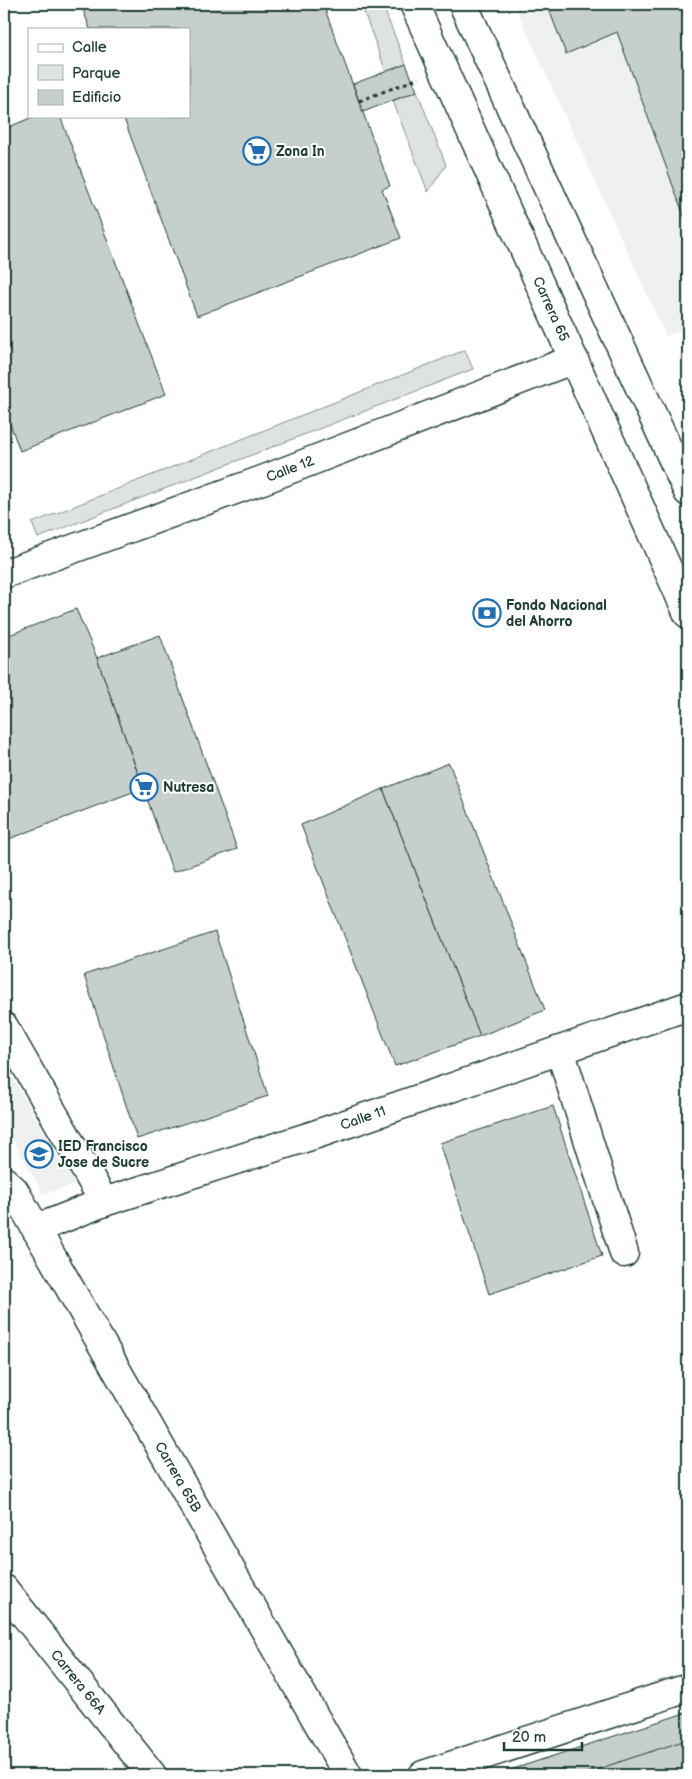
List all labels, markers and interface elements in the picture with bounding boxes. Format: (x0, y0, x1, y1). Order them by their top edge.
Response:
legend (28, 28, 190, 118)
text: Calle (72, 38, 107, 57)
text: Parque (72, 64, 121, 83)
text: Edificio (72, 88, 121, 107)
supermarket icon: Zona In (242, 136, 272, 166)
place label: Zona In (276, 143, 325, 160)
street label: Carrera 65 (529, 274, 573, 344)
street label: Calle 12 (264, 452, 317, 486)
place label: Fondo Nacional del Ahorro (506, 597, 607, 630)
bank icon: Fondo Nacional del Ahorro (472, 598, 502, 628)
supermarket icon: Nutresa (129, 772, 159, 802)
place label: Nutresa (163, 779, 214, 796)
street label: Calle 11 (338, 1102, 388, 1134)
place label: IED Francisco Jose de Sucre (58, 1138, 149, 1171)
school or university icon: IED Francisco Jose de Sucre (24, 1139, 54, 1169)
street label: Carrera 65B (151, 1439, 205, 1516)
street label: Carrera 66A (47, 1646, 109, 1718)
scale bar (504, 1719, 582, 1751)
text: 20 m (512, 1728, 546, 1747)

